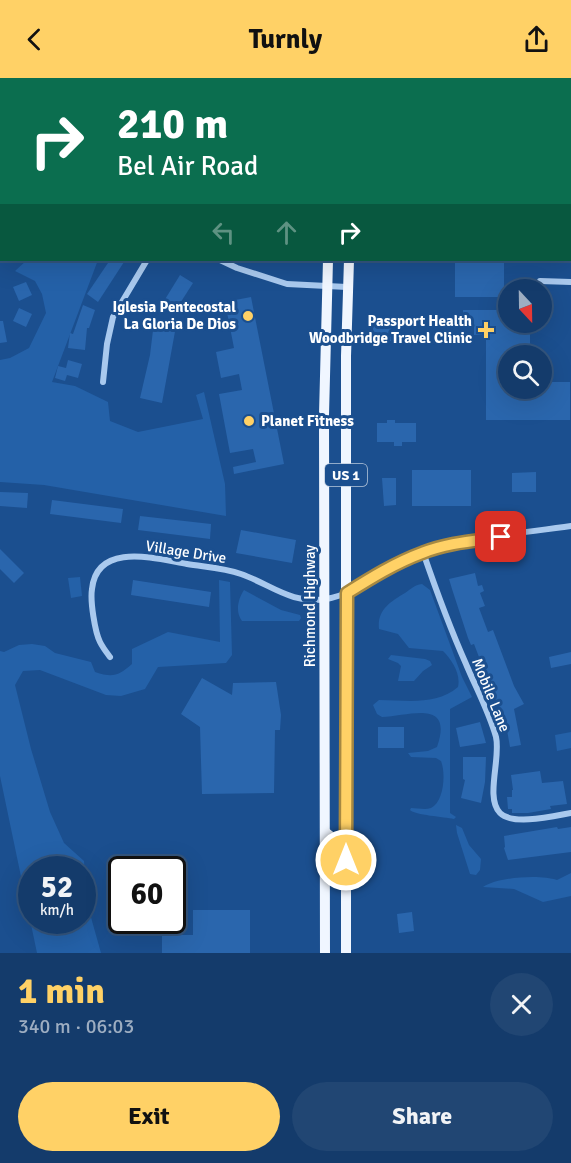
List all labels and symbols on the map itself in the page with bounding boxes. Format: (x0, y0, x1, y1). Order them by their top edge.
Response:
north arrow (498, 279, 552, 333)
place label: Iglesia Pentecostal La Gloria De Dios (112, 298, 236, 333)
marker: Iglesia Pentecostal La Gloria De Dios (241, 309, 255, 323)
place label: Passport Health Woodbridge Travel Clinic (309, 312, 472, 347)
marker: Passport Health Woodbridge Travel Clinic (477, 321, 495, 339)
place label: Planet Fitness (261, 412, 354, 430)
marker: Planet Fitness (242, 414, 256, 428)
road number: US 1 (325, 464, 367, 486)
pin (475, 511, 526, 562)
street label: Village Drive (144, 537, 228, 567)
street label: Richmond Highway (301, 545, 319, 667)
street label: Mobile Lane (468, 655, 514, 735)
position arrow (314, 828, 378, 892)
speed limit sign: 60 (108, 856, 186, 934)

